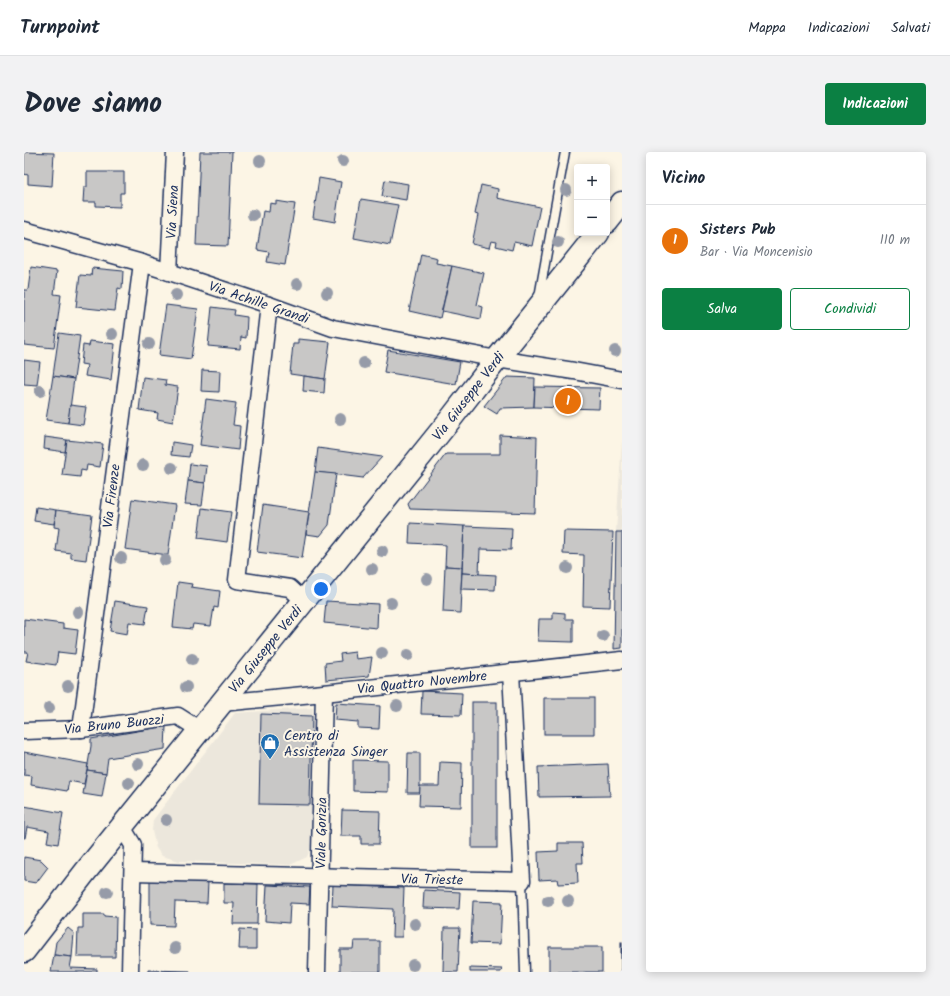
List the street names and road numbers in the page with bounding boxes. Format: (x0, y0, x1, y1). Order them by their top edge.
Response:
street label: Via Siena (161, 184, 185, 240)
street label: Via Achille Grandi (206, 275, 312, 331)
street label: Via Giuseppe Verdi (427, 347, 511, 446)
street label: Via Firenze (97, 462, 127, 529)
street label: Via Giuseppe Verdi (223, 600, 309, 698)
street label: Via Quattro Novembre (356, 665, 489, 701)
street label: Via Bruno Buozzi (63, 709, 166, 741)
street label: Viale Gorizia (310, 797, 334, 869)
street label: Via Trieste (401, 868, 464, 892)

